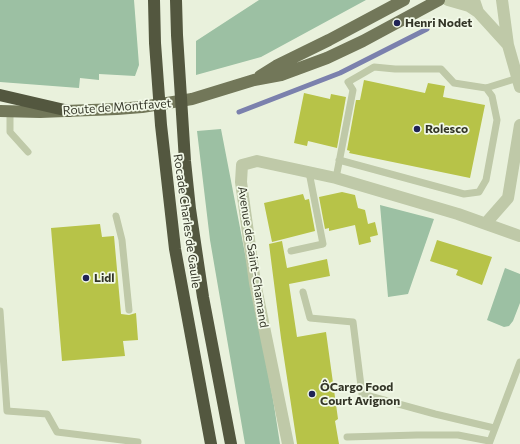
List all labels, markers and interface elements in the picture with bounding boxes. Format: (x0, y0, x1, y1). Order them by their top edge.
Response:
place label: Henri Nodet (405, 16, 472, 30)
marker: Henri Nodet (392, 18, 402, 28)
street label: Route de Montfavet (62, 96, 172, 118)
place label: Rolesco (425, 122, 468, 136)
marker: Rolesco (412, 124, 422, 134)
street label: Rocade Charles de Gaulle (170, 153, 204, 289)
street label: Avenue de Saint-Chamand (235, 185, 271, 329)
place label: Lidl (94, 271, 115, 285)
marker: Lidl (81, 273, 91, 283)
place label: ÔCargo Food Court Avignon (320, 380, 400, 408)
marker: ÔCargo Food Court Avignon (307, 389, 317, 399)

